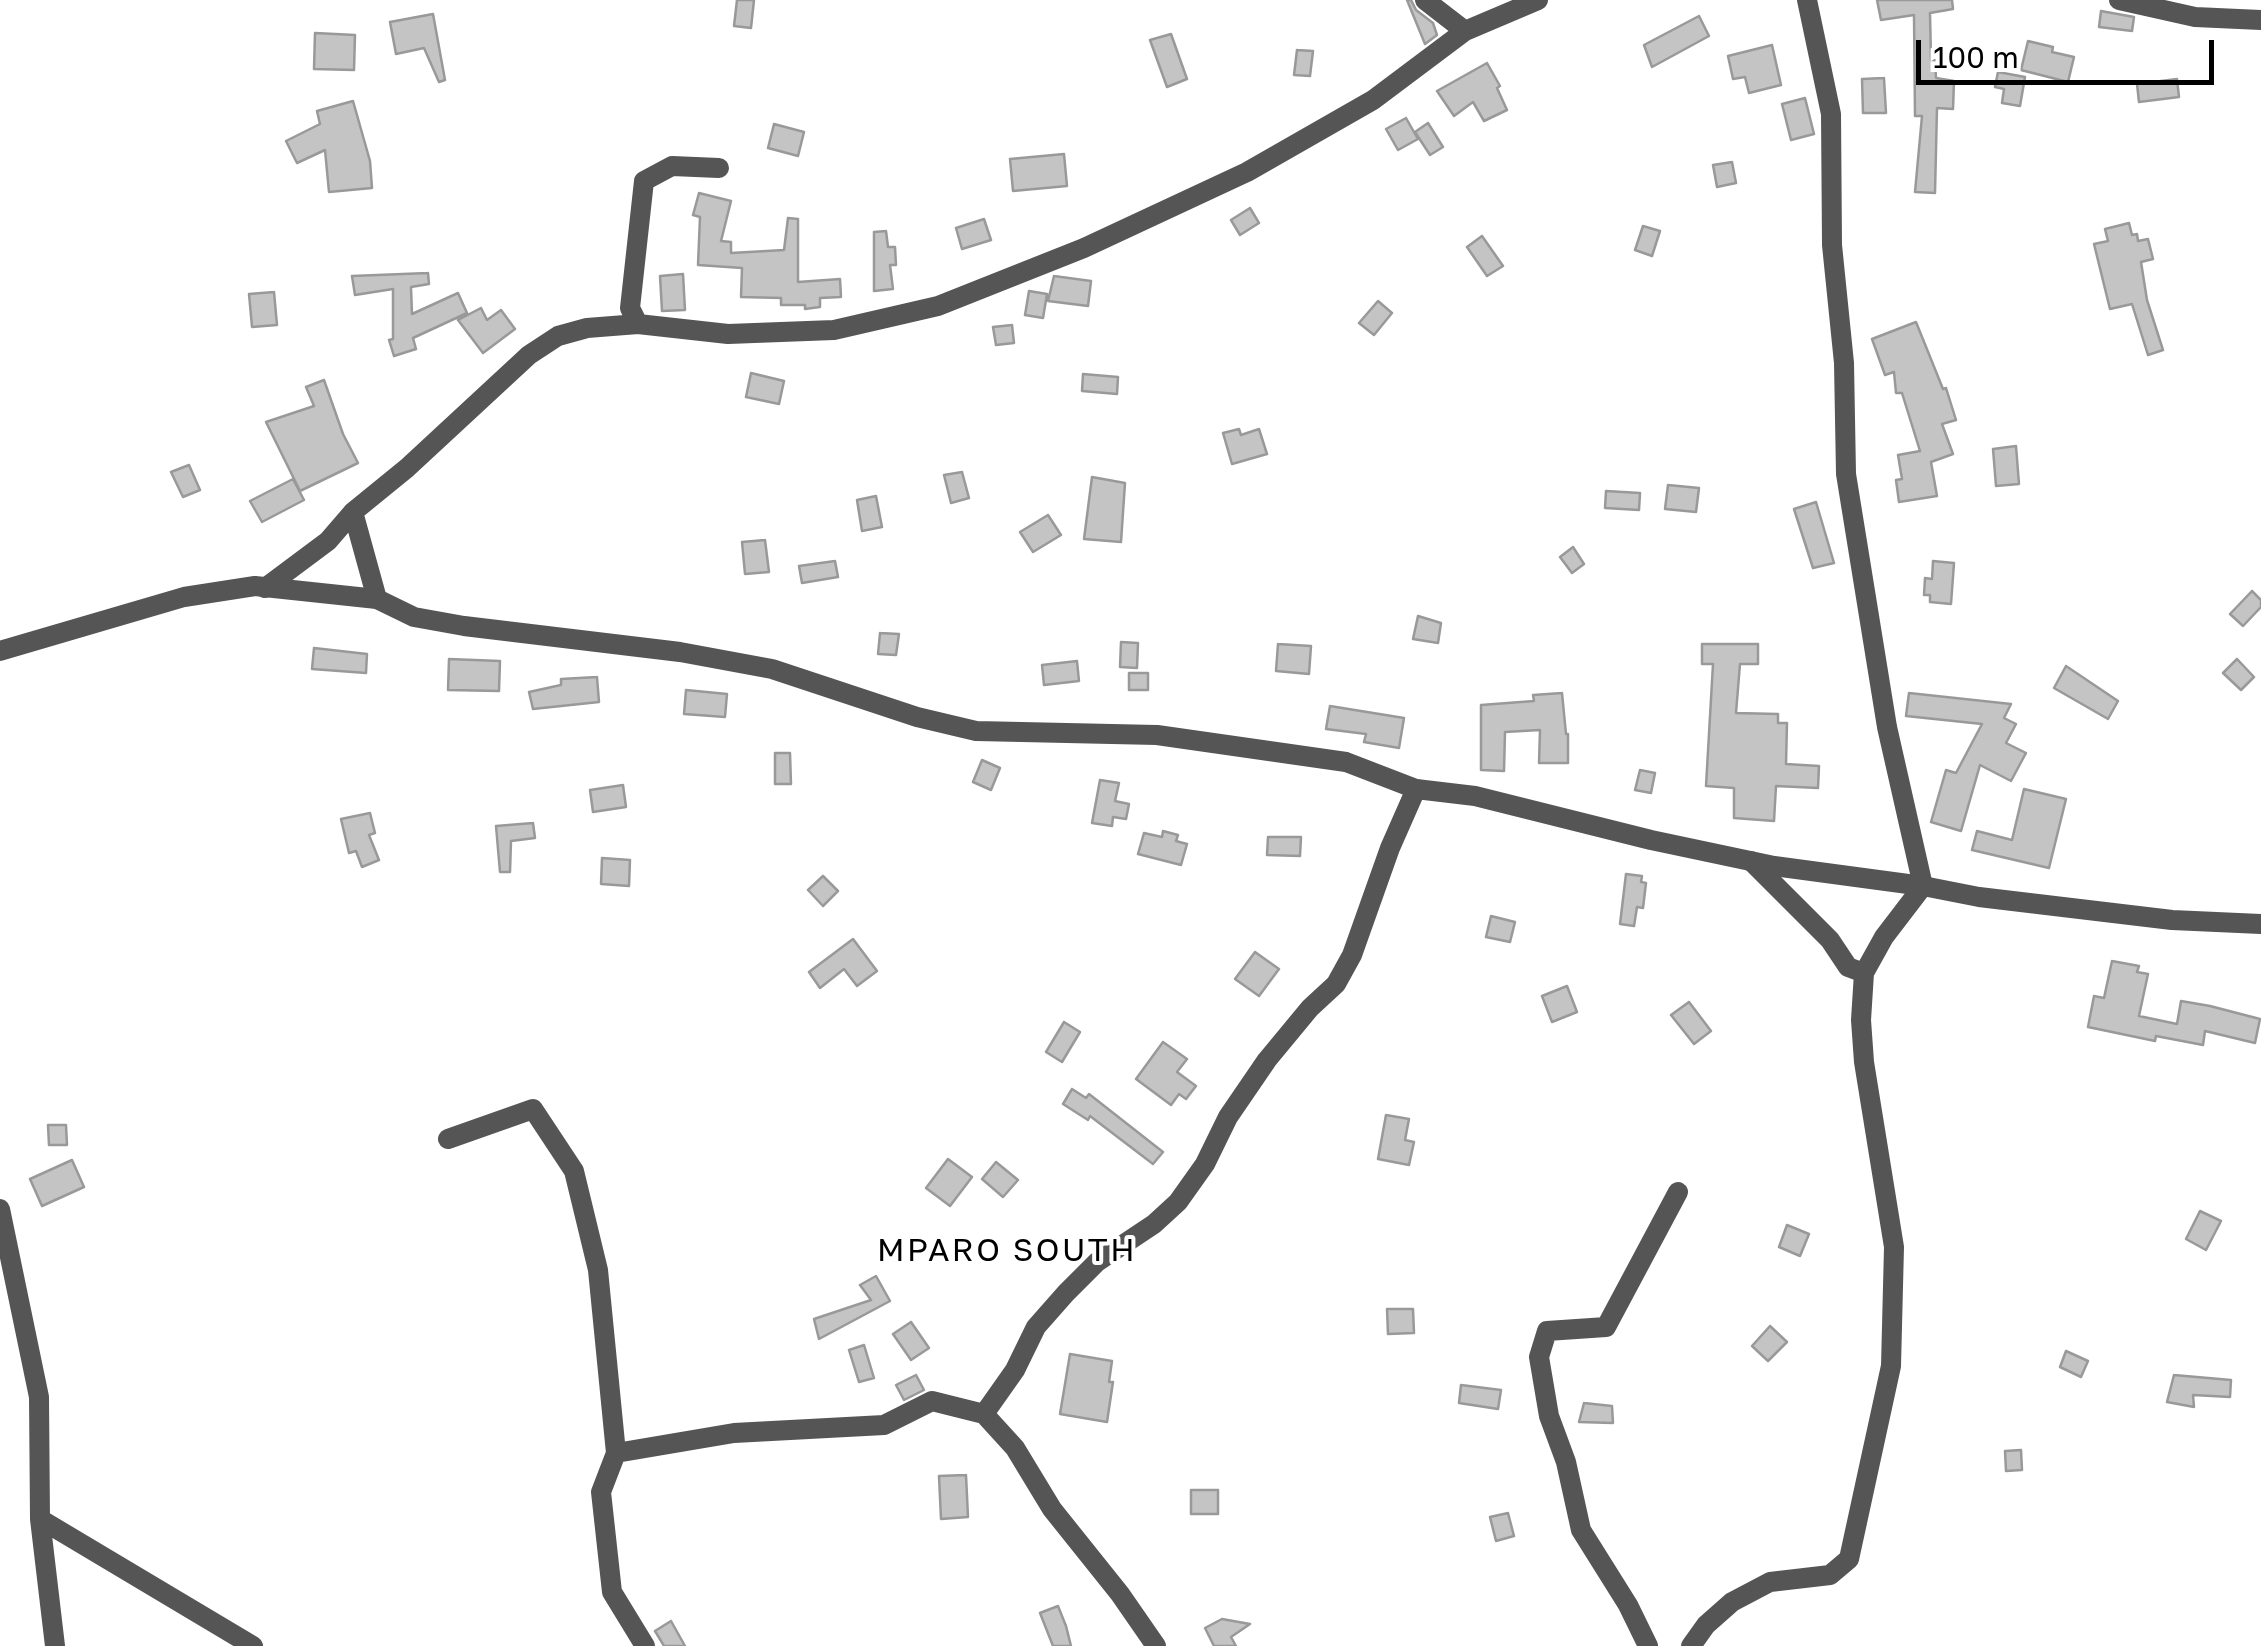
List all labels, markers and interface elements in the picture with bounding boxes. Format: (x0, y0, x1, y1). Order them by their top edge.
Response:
scale bar (1921, 20, 2218, 82)
text: 100 m (1933, 39, 2019, 75)
district label: MPARO SOUTH (877, 1232, 1137, 1270)

